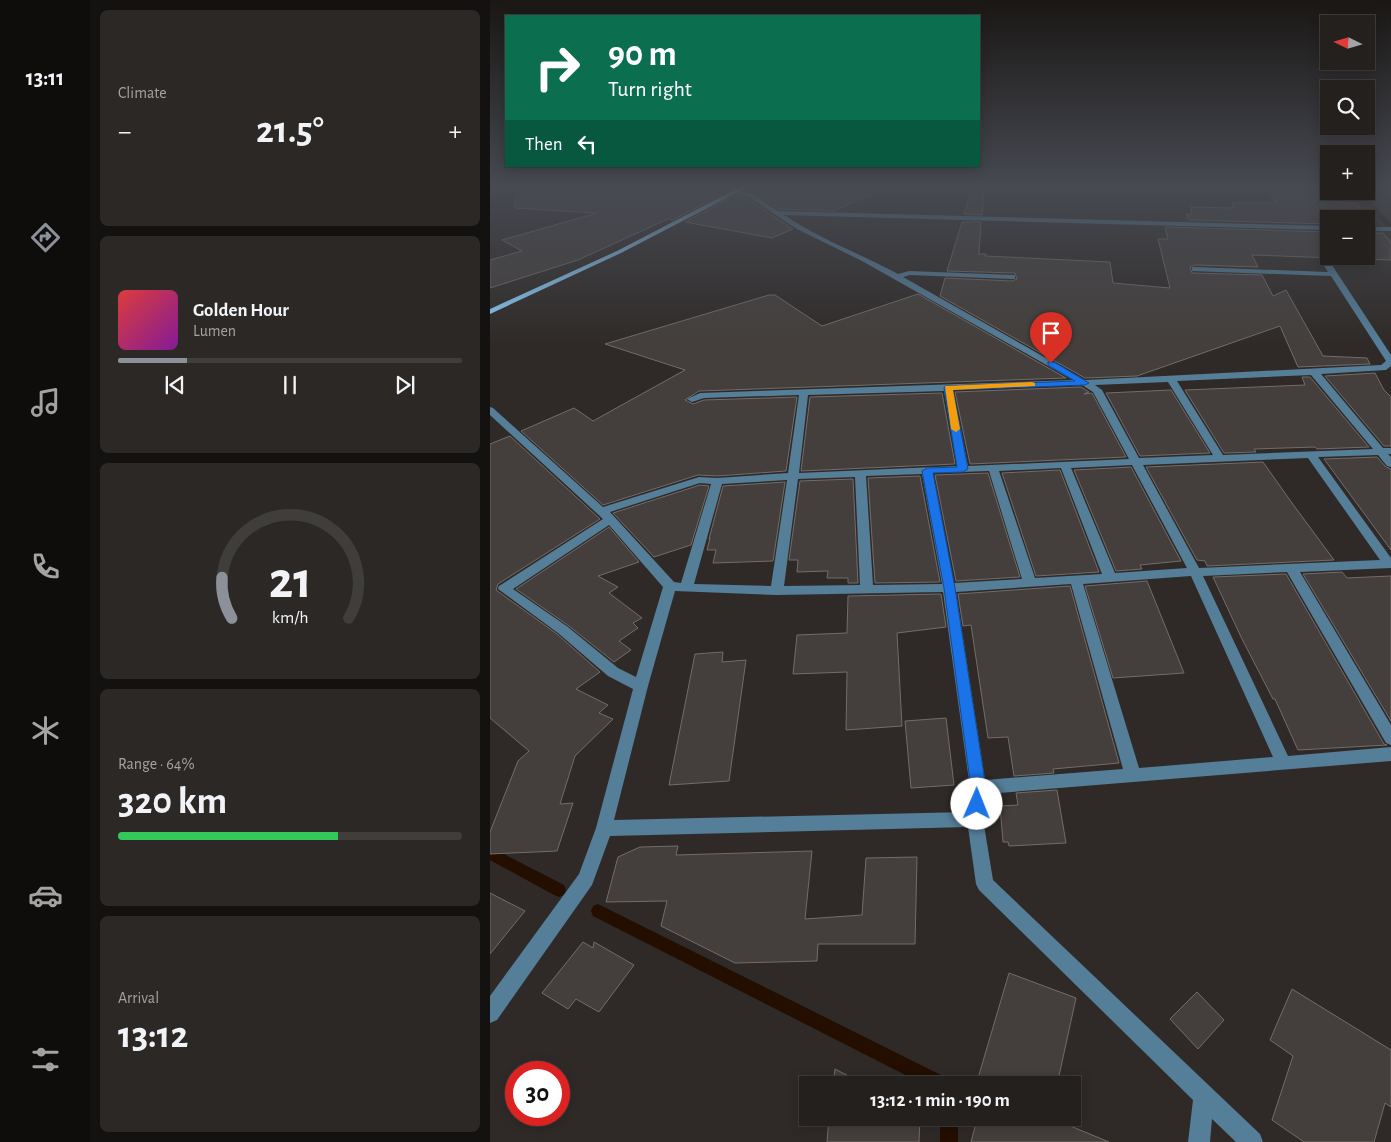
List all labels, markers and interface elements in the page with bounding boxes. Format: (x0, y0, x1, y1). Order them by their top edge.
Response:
north arrow (1320, 15, 1375, 70)
map controls (1320, 15, 1375, 265)
icon: right (525, 35, 590, 100)
text: 90 m (608, 37, 677, 72)
text: 13:11 (26, 67, 64, 89)
text: Turn right (608, 78, 692, 100)
button: search (1320, 80, 1375, 135)
text: Climate (118, 85, 167, 101)
text: 21.5° (256, 112, 324, 150)
text: − (118, 118, 131, 146)
text: + (449, 118, 462, 146)
icon: left (573, 130, 601, 158)
text: Then (525, 135, 563, 154)
button: + (1320, 145, 1375, 200)
button: − (1320, 210, 1375, 265)
icon: directions (28, 220, 63, 255)
text: Golden Hour (193, 301, 289, 320)
pin (1030, 312, 1072, 363)
icon: arrive (1037, 319, 1065, 347)
text: Lumen (193, 323, 236, 339)
icon: previous (161, 371, 189, 399)
icon: pause (276, 371, 304, 399)
icon: next (391, 371, 419, 399)
icon: music (28, 385, 63, 420)
icon: phone (28, 549, 63, 584)
text: 21 (268, 555, 312, 607)
text: km/h (272, 609, 308, 627)
icon: climate (28, 713, 63, 748)
text: Range · 64% (118, 756, 195, 772)
position arrow (950, 777, 1002, 829)
text: 320 km (118, 783, 227, 821)
icon: car (28, 878, 63, 913)
text: Arrival (118, 990, 159, 1006)
text: 13:12 (118, 1017, 188, 1055)
icon: filters (28, 1042, 63, 1077)
speed limit sign: 30 (505, 1061, 570, 1126)
text: 13:12 · 1 min · 190 m (870, 1091, 1010, 1110)

